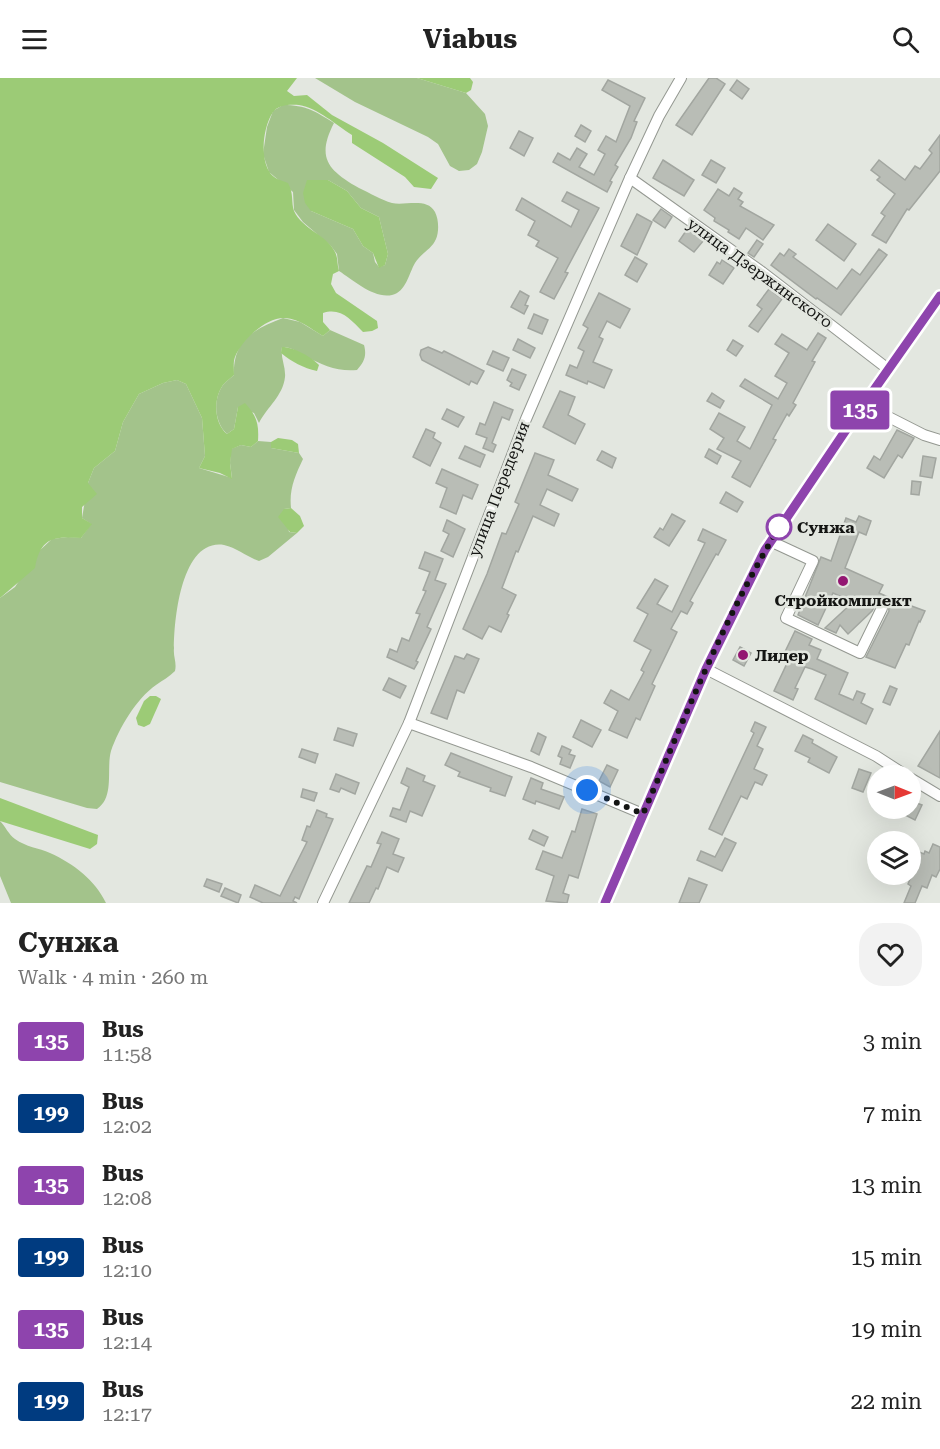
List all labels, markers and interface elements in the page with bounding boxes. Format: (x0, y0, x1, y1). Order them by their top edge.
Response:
icon: menu (18, 23, 51, 56)
text: Viabus (423, 23, 517, 55)
icon: search (889, 23, 922, 56)
street label: улица Дзержинского (684, 214, 836, 332)
line badge: 135 (826, 390, 894, 430)
text: 135 (842, 398, 878, 422)
street label: улица Передерия (464, 419, 534, 559)
marker: Сунжа (766, 514, 792, 540)
place label: Сунжа (797, 518, 855, 537)
marker: Стройкомплект (836, 574, 850, 588)
place label: Стройкомплект (774, 591, 912, 610)
place label: Лидер (755, 646, 809, 665)
marker: Лидер (736, 648, 750, 662)
north arrow (867, 765, 921, 819)
map controls (867, 765, 921, 885)
your location (572, 775, 602, 805)
button: layers (867, 831, 921, 885)
button: heart (859, 923, 922, 986)
text: Сунжа (18, 926, 119, 959)
text: Walk · 4 min · 260 m (18, 965, 208, 989)
text: Bus (102, 1017, 144, 1042)
text: 135 (33, 1029, 69, 1053)
text: 3 min (863, 1029, 922, 1054)
text: 11:58 (102, 1042, 152, 1066)
text: Bus (102, 1089, 144, 1114)
text: 199 (33, 1101, 69, 1125)
text: 7 min (863, 1101, 922, 1126)
text: 12:02 (102, 1114, 152, 1138)
text: Bus (102, 1161, 144, 1186)
text: 135 (33, 1173, 69, 1197)
text: 13 min (851, 1173, 922, 1198)
text: 12:08 (102, 1186, 152, 1210)
text: Bus (102, 1233, 144, 1258)
text: 199 (33, 1245, 69, 1269)
text: 15 min (851, 1245, 922, 1270)
text: 12:10 (102, 1258, 152, 1282)
text: Bus (102, 1305, 144, 1330)
text: 135 (33, 1317, 69, 1341)
text: 19 min (851, 1317, 922, 1342)
text: 12:14 (102, 1330, 152, 1354)
text: Bus (102, 1377, 144, 1402)
text: 199 (33, 1389, 69, 1413)
text: 22 min (851, 1389, 922, 1414)
text: 12:17 (102, 1402, 152, 1426)

